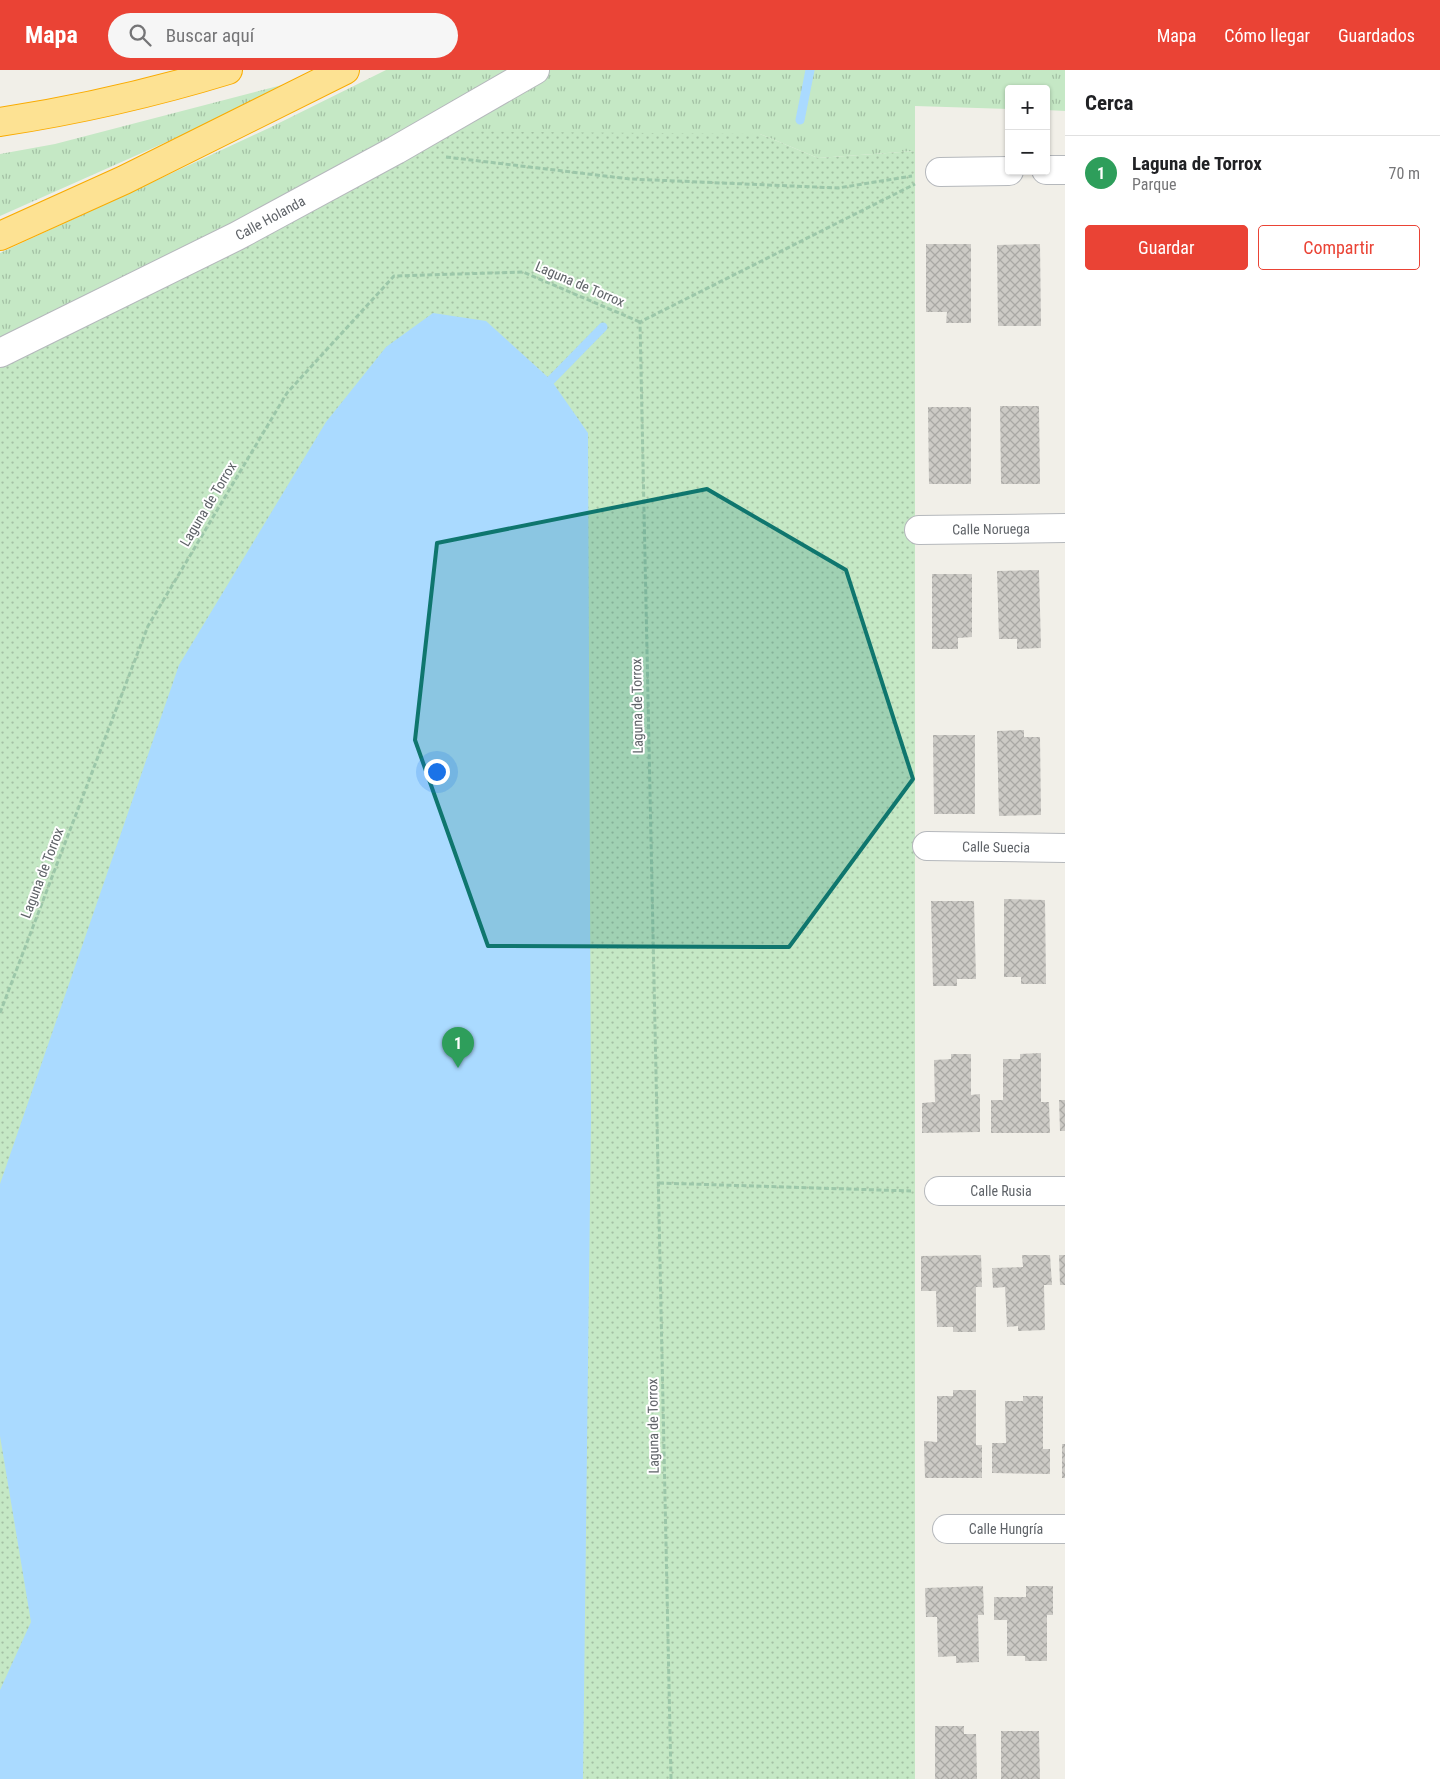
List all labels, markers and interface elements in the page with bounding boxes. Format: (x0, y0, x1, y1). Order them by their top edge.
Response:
search box (108, 13, 458, 58)
text: Mapa (25, 21, 78, 49)
icon: search (126, 21, 154, 49)
text: Buscar aquí (166, 24, 254, 47)
text: Mapa (1157, 25, 1196, 46)
text: Cómo llegar (1224, 25, 1310, 46)
text: Guardados (1338, 25, 1415, 46)
map controls (1005, 85, 1050, 175)
button: + (1005, 85, 1050, 130)
text: Cerca (1085, 91, 1133, 115)
button: − (1005, 130, 1050, 175)
text: Laguna de Torrox (1132, 152, 1262, 175)
text: 1 (1097, 164, 1105, 183)
text: 70 m (1388, 164, 1420, 183)
text: Parque (1132, 175, 1176, 194)
street label: Calle Holanda (232, 193, 308, 243)
button: Guardar (1085, 225, 1248, 270)
button: Compartir (1258, 225, 1420, 270)
street label: Laguna de Torrox (533, 258, 627, 310)
street label: Laguna de Torrox (177, 459, 239, 549)
street label: Calle Noruega (952, 520, 1030, 538)
street label: Laguna de Torrox (628, 658, 646, 754)
your location (424, 759, 450, 785)
street label: Laguna de Torrox (17, 826, 67, 920)
street label: Calle Suecia (962, 839, 1030, 855)
pin: 1 (442, 1027, 474, 1068)
street label: Calle Rusia (970, 1183, 1032, 1199)
street label: Laguna de Torrox (644, 1378, 662, 1474)
street label: Calle Hungría (969, 1521, 1043, 1537)

